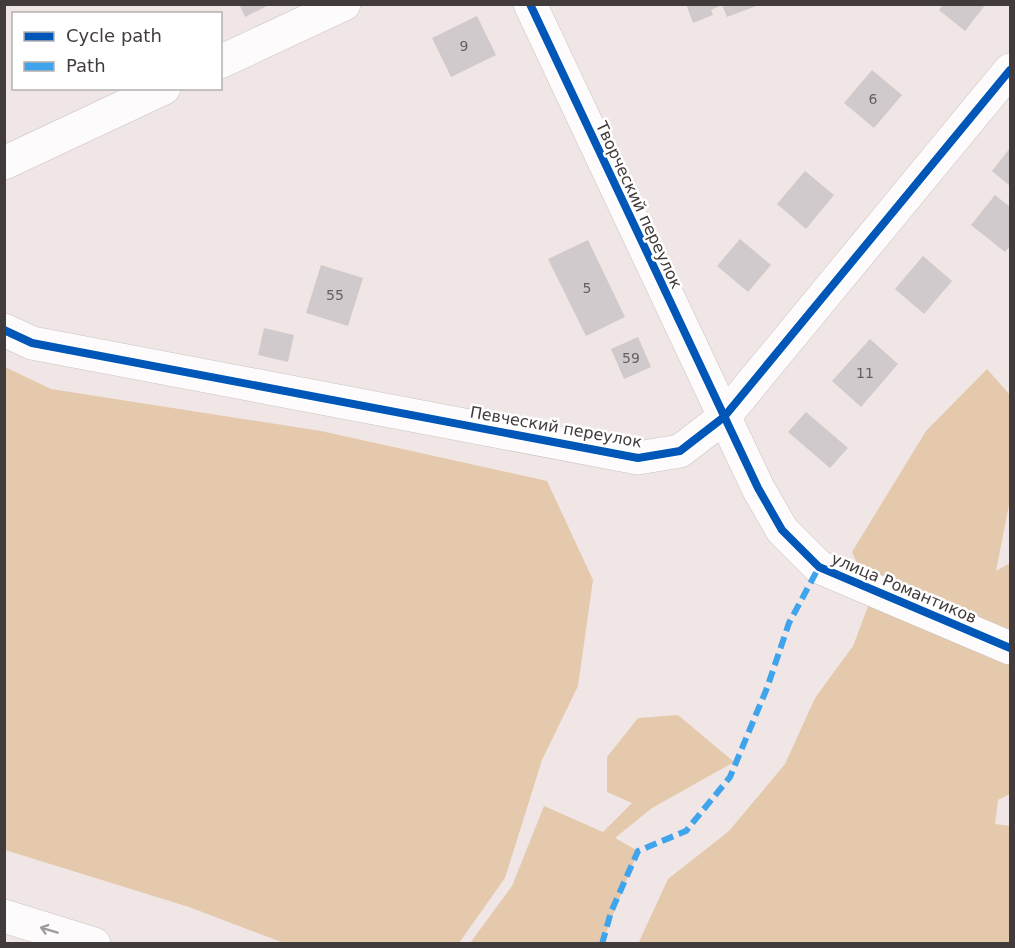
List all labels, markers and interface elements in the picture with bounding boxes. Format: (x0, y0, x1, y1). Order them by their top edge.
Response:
legend (12, 12, 222, 90)
text: Cycle path (66, 25, 162, 46)
house number: 9 (460, 38, 468, 54)
text: Path (66, 55, 106, 76)
house number: 6 (869, 91, 878, 107)
street label: Творческий переулок (591, 117, 686, 292)
house number: 5 (583, 280, 591, 296)
house number: 55 (326, 287, 344, 303)
house number: 59 (622, 350, 640, 366)
house number: 11 (856, 365, 874, 381)
street label: Певческий переулок (468, 403, 644, 452)
street label: улица Романтиков (828, 549, 980, 627)
one-way arrow (40, 924, 59, 935)

